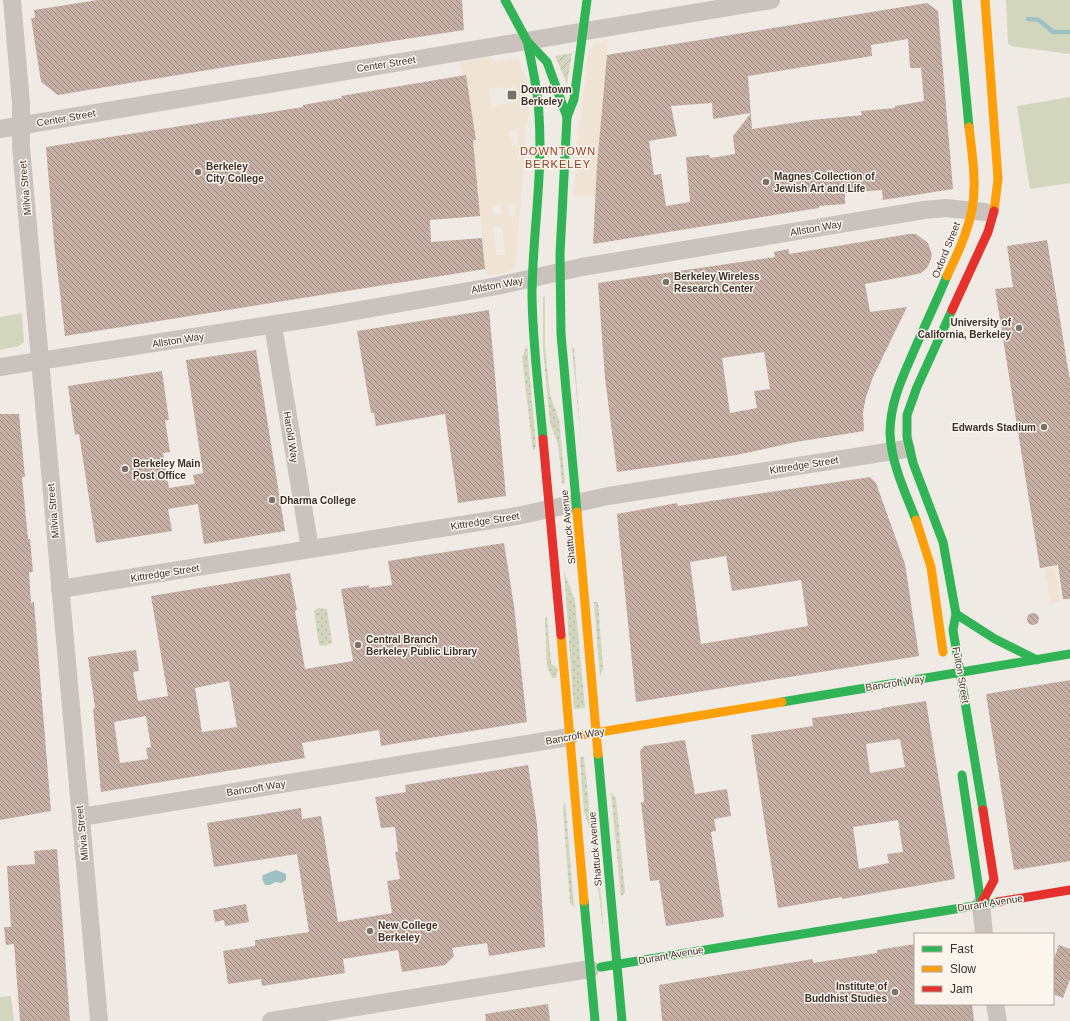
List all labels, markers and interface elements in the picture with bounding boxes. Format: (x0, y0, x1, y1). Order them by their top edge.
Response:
street label: Center Street (356, 54, 416, 74)
place label: Downtown Berkeley (521, 84, 572, 107)
marker: Downtown Berkeley (506, 89, 518, 101)
street label: Center Street (36, 107, 96, 129)
district label: DOWNTOWN BERKELEY (520, 145, 596, 170)
street label: Milvia Street (17, 160, 33, 216)
place label: Berkeley City College (206, 161, 264, 184)
marker: Berkeley City College (193, 167, 203, 177)
place label: Magnes Collection of Jewish Art and Life (774, 171, 875, 194)
marker: Magnes Collection of Jewish Art and Life (761, 177, 771, 187)
street label: Allston Way (789, 218, 843, 238)
street label: Oxford Street (930, 220, 962, 280)
place label: Berkeley Wireless Research Center (674, 271, 760, 294)
street label: Allston Way (470, 275, 524, 295)
marker: Berkeley Wireless Research Center (661, 277, 671, 287)
place label: University of California, Berkeley (918, 317, 1012, 340)
marker: University of California, Berkeley (1014, 323, 1024, 333)
street label: Allston Way (151, 330, 205, 350)
street label: Harold Way (282, 411, 300, 463)
place label: Edwards Stadium (952, 422, 1036, 433)
marker: Edwards Stadium (1039, 422, 1049, 432)
street label: Kittredge Street (769, 454, 839, 476)
place label: Berkeley Main Post Office (133, 458, 200, 481)
marker: Berkeley Main Post Office (120, 464, 130, 474)
street label: Milvia Street (45, 483, 61, 539)
street label: Shattuck Avenue (559, 489, 577, 565)
marker: Dharma College (267, 495, 277, 505)
place label: Dharma College (280, 495, 357, 506)
street label: Kittredge Street (450, 510, 520, 532)
street label: Kittredge Street (130, 562, 200, 584)
place label: Central Branch Berkeley Public Library (366, 634, 478, 657)
marker: Central Branch Berkeley Public Library (353, 640, 363, 650)
street label: Fulton Street (951, 646, 971, 704)
street label: Bancroft Way (865, 673, 925, 693)
street label: Bancroft Way (545, 725, 605, 747)
street label: Bancroft Way (226, 778, 286, 798)
street label: Milvia Street (74, 805, 90, 861)
street label: Shattuck Avenue (586, 811, 604, 887)
street label: Durant Avenue (957, 892, 1024, 914)
place label: New College Berkeley (378, 920, 438, 943)
marker: New College Berkeley (365, 926, 375, 936)
legend (914, 933, 1054, 1005)
text: Fast (950, 942, 974, 956)
street label: Durant Avenue (638, 944, 705, 966)
text: Slow (950, 962, 976, 976)
place label: Institute of Buddhist Studies (805, 981, 888, 1004)
text: Jam (950, 982, 973, 996)
marker: Institute of Buddhist Studies (890, 987, 900, 997)

